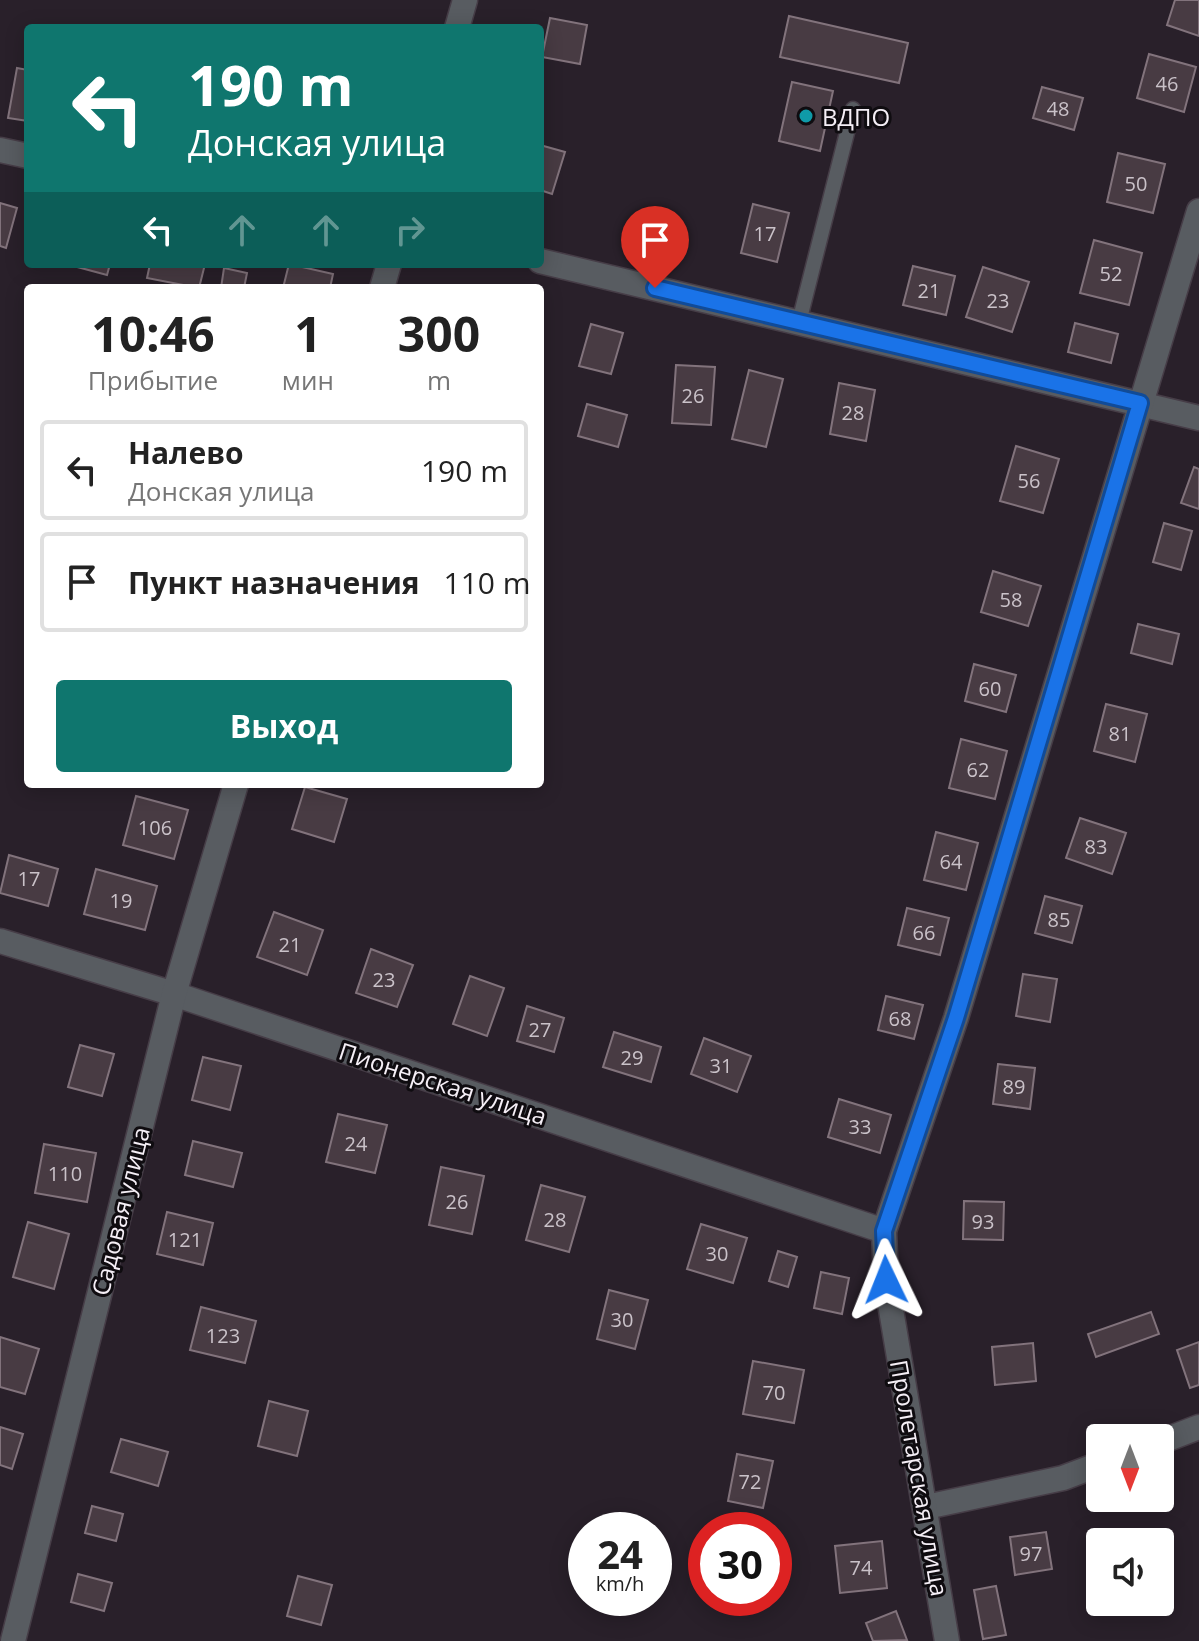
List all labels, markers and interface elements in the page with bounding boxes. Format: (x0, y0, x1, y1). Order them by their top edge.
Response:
text: 190 m (188, 46, 354, 122)
icon: left (56, 56, 160, 160)
house number: 46 (1156, 70, 1178, 97)
house number: 48 (1047, 95, 1069, 122)
place label: ВДПО (822, 100, 890, 133)
marker: ВДПО (797, 107, 815, 125)
text: Донская улица (188, 118, 446, 167)
house number: 50 (1125, 170, 1147, 197)
pin (621, 206, 689, 288)
icon: left (136, 208, 180, 252)
icon: ahead (220, 208, 264, 252)
icon: ahead (304, 208, 348, 252)
icon: right (388, 208, 432, 252)
icon: arrive (633, 218, 677, 262)
house number: 17 (754, 220, 776, 247)
house number: 52 (1100, 260, 1122, 287)
house number: 21 (918, 277, 940, 304)
house number: 23 (987, 287, 1009, 314)
text: 10:46 (91, 301, 215, 366)
text: 1 (294, 301, 322, 366)
text: 300 (398, 301, 480, 366)
text: Прибытие (88, 362, 218, 398)
text: мин (282, 362, 334, 398)
text: m (427, 362, 451, 398)
house number: 26 (682, 382, 704, 409)
house number: 28 (842, 399, 864, 426)
text: Налево (128, 432, 244, 473)
icon: left (60, 448, 104, 492)
text: 190 m (421, 450, 508, 491)
house number: 56 (1018, 467, 1040, 494)
text: Донская улица (128, 473, 315, 509)
icon: arrive (60, 560, 104, 604)
text: Пункт назначения (128, 562, 420, 603)
text: 110 m (444, 562, 531, 603)
house number: 58 (1000, 586, 1022, 613)
house number: 60 (979, 675, 1001, 702)
button: Выход (56, 680, 512, 772)
house number: 81 (1109, 720, 1131, 747)
house number: 62 (967, 756, 989, 783)
house number: 106 (138, 814, 172, 841)
house number: 83 (1085, 833, 1107, 860)
house number: 64 (940, 848, 963, 875)
house number: 17 (18, 865, 40, 892)
house number: 19 (110, 887, 132, 914)
house number: 85 (1048, 906, 1070, 933)
house number: 66 (913, 919, 935, 946)
house number: 21 (279, 931, 301, 958)
house number: 23 (373, 966, 395, 993)
house number: 68 (889, 1005, 911, 1032)
house number: 27 (529, 1016, 551, 1043)
street label: Пионерская улица (335, 1034, 551, 1132)
house number: 29 (621, 1044, 643, 1071)
house number: 31 (710, 1052, 732, 1079)
house number: 89 (1003, 1073, 1025, 1100)
house number: 33 (849, 1113, 871, 1140)
street label: Садовая улица (83, 1123, 157, 1299)
house number: 24 (345, 1130, 368, 1157)
house number: 110 (48, 1160, 82, 1187)
house number: 26 (446, 1188, 468, 1215)
house number: 28 (544, 1206, 566, 1233)
house number: 93 (972, 1208, 994, 1235)
house number: 121 (168, 1226, 202, 1253)
position arrow (844, 1238, 928, 1322)
house number: 30 (706, 1240, 728, 1267)
house number: 30 (611, 1306, 633, 1333)
house number: 123 (206, 1322, 240, 1349)
street label: Пролетарская улица (883, 1357, 957, 1599)
house number: 70 (763, 1379, 785, 1406)
north arrow (1086, 1424, 1174, 1512)
map controls (1086, 1424, 1174, 1616)
house number: 72 (739, 1468, 761, 1495)
speed limit sign: 30 (688, 1512, 792, 1616)
text: 24 (597, 1526, 643, 1581)
button: sound (1086, 1528, 1174, 1616)
house number: 97 (1020, 1540, 1042, 1567)
house number: 74 (850, 1554, 873, 1581)
text: km/h (596, 1570, 644, 1597)

